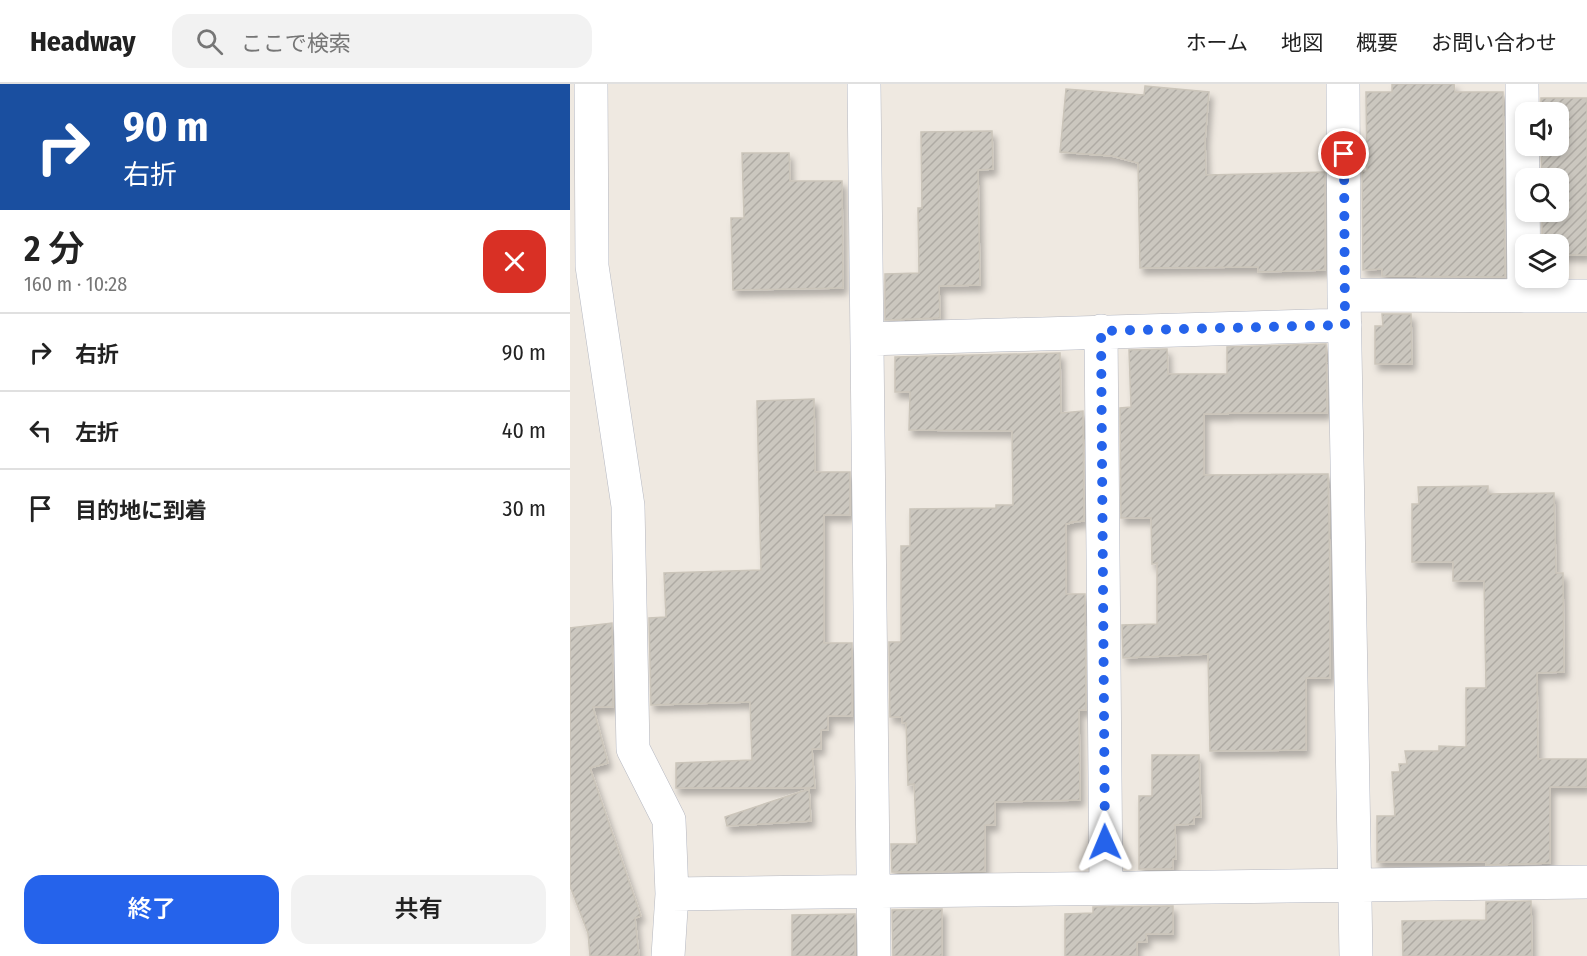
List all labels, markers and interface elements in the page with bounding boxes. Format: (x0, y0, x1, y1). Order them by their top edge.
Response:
search box (172, 14, 592, 68)
text: Headway (30, 25, 136, 58)
icon: search (193, 25, 226, 58)
text: ここで検索 (241, 30, 351, 57)
text: ホーム (1186, 30, 1248, 56)
text: 地図 (1281, 30, 1323, 56)
text: 概要 (1356, 30, 1398, 56)
text: お問い合わせ (1431, 30, 1557, 56)
text: 90 m (123, 102, 208, 152)
map controls (1515, 102, 1569, 288)
button: sound (1515, 102, 1569, 156)
icon: right (24, 108, 102, 186)
pin (1318, 128, 1369, 179)
icon: arrive (1327, 137, 1360, 170)
text: 右折 (123, 159, 177, 191)
button: search (1515, 168, 1569, 222)
text: 2 分 (24, 227, 84, 271)
button: close (483, 230, 546, 293)
button: layers (1515, 234, 1569, 288)
text: 160 m · 10:28 (24, 272, 127, 296)
icon: right (24, 336, 57, 369)
text: 90 m (502, 339, 546, 366)
text: 右折 (75, 341, 119, 368)
icon: left (24, 414, 57, 447)
text: 40 m (502, 417, 546, 444)
text: 左折 (75, 419, 119, 446)
icon: arrive (24, 492, 57, 525)
text: 30 m (503, 495, 546, 522)
text: 目的地に到着 (75, 497, 207, 524)
position arrow (1073, 810, 1137, 874)
button: 終了 (24, 875, 279, 944)
button: 共有 (291, 875, 546, 944)

